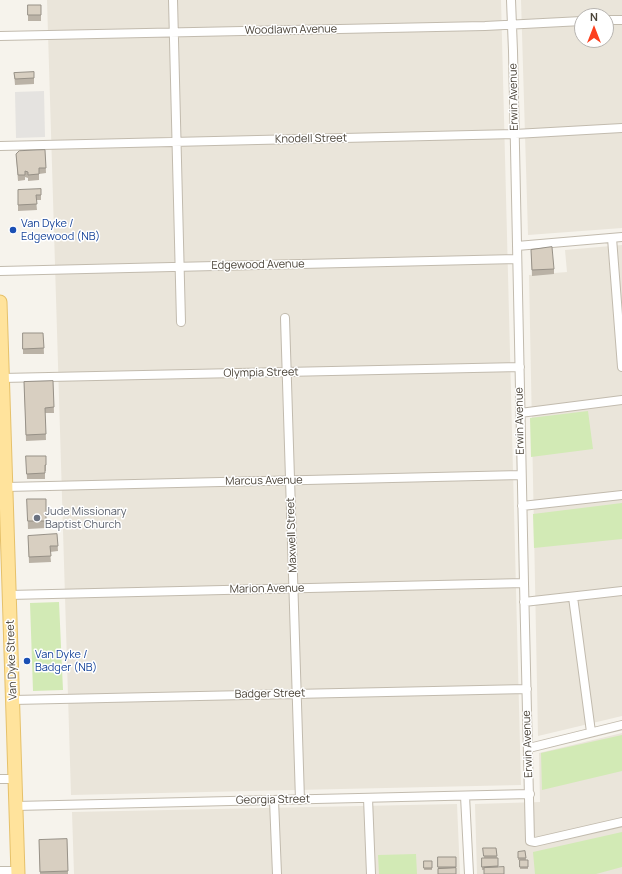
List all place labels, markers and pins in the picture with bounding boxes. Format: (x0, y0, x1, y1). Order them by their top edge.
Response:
place label: Van Dyke / Edgewood (NB) (21, 217, 100, 243)
marker: Van Dyke / Edgewood (NB) (8, 225, 18, 235)
place label: Jude Missionary Baptist Church (45, 505, 127, 531)
marker: Jude Missionary Baptist Church (32, 513, 42, 523)
place label: Van Dyke / Badger (NB) (35, 648, 97, 674)
marker: Van Dyke / Badger (NB) (22, 656, 32, 666)

